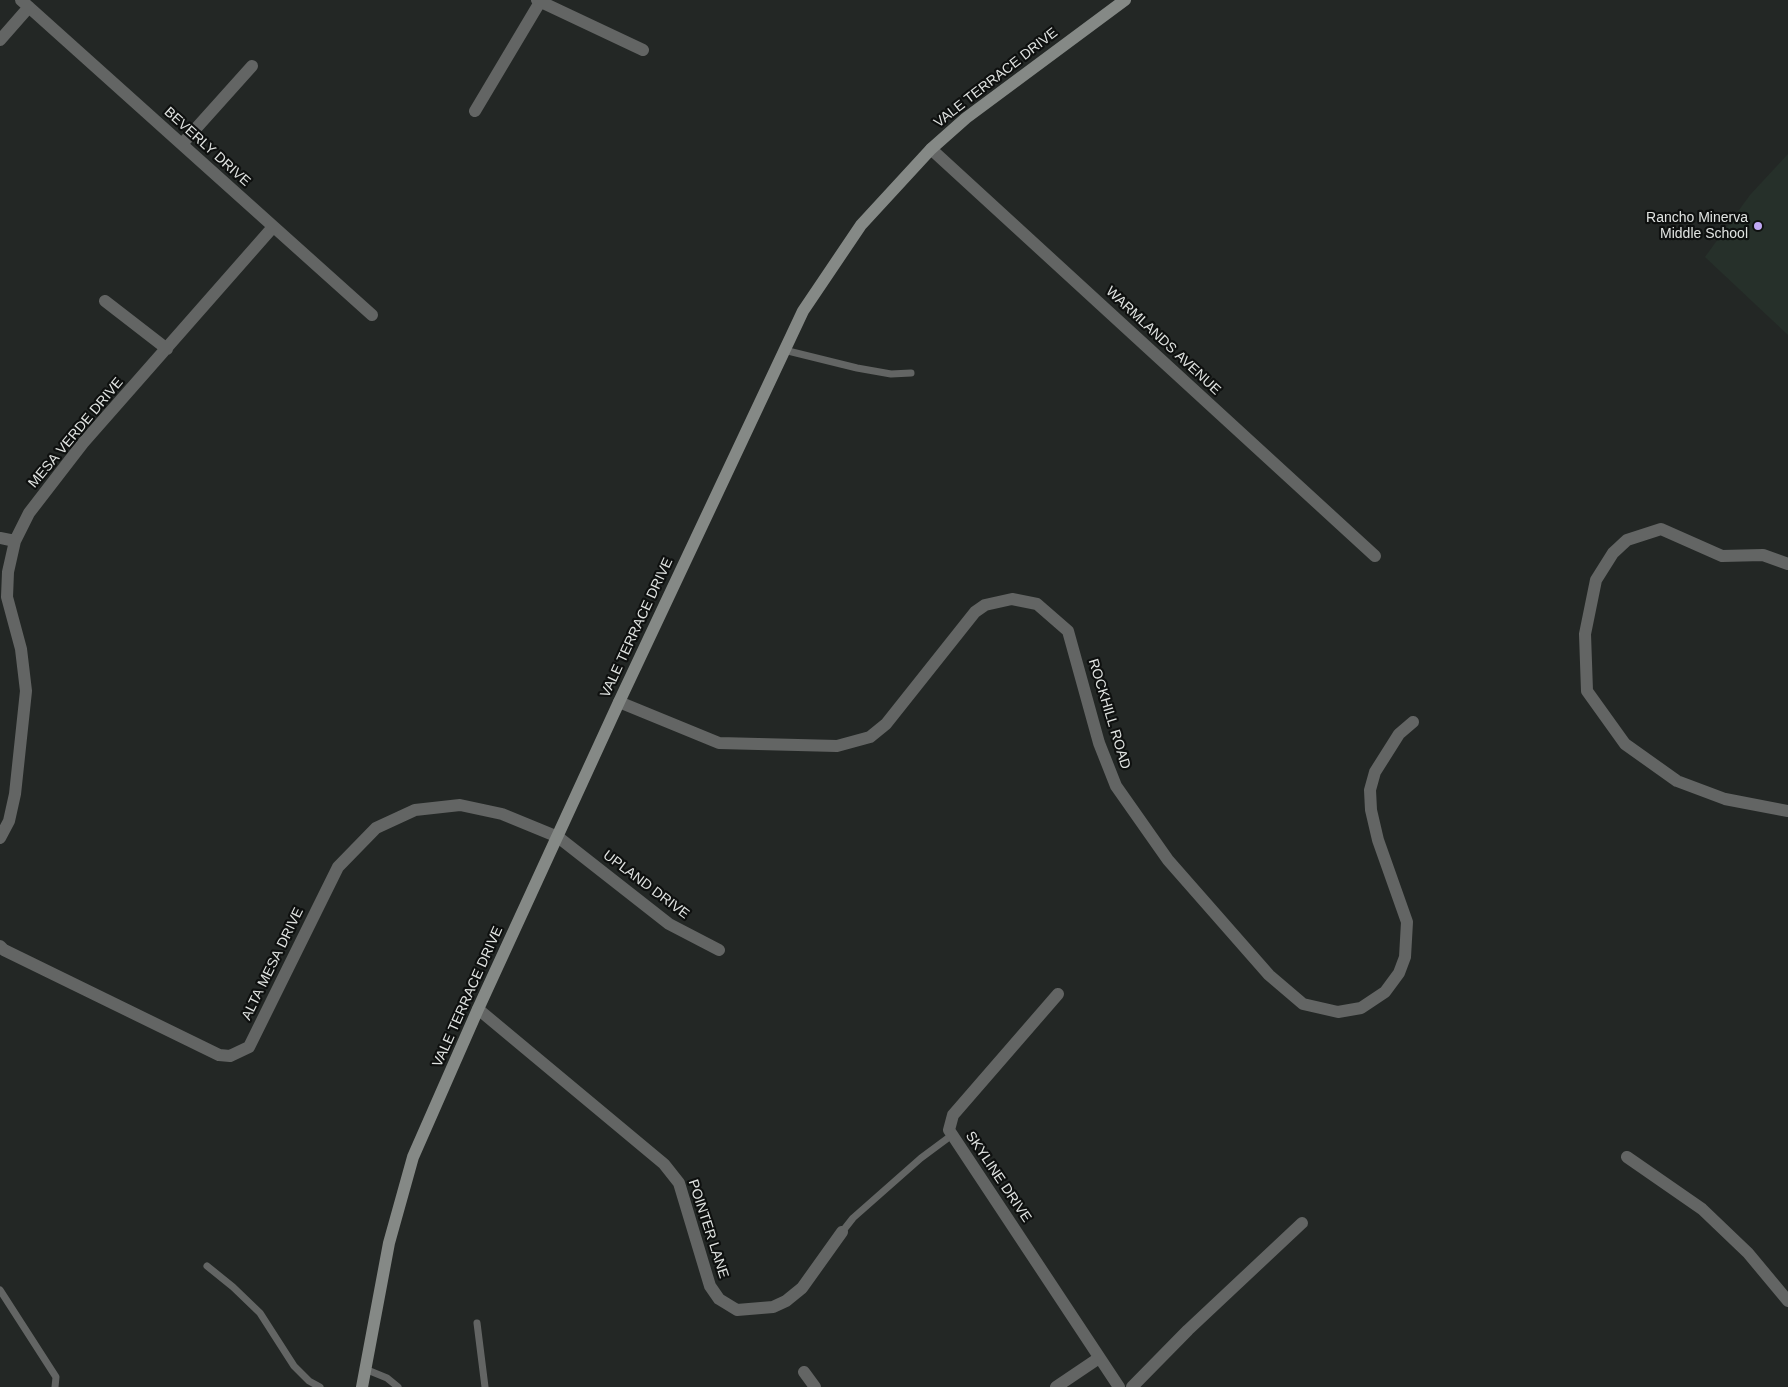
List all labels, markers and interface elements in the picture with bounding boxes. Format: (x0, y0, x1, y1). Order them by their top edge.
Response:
street label: VALE TERRACE DRIVE (931, 25, 1061, 131)
street label: BEVERLY DRIVE (160, 104, 254, 190)
place label: Rancho Minerva Middle School (1646, 210, 1748, 242)
marker: Rancho Minerva Middle School (1752, 220, 1764, 232)
street label: WARMLANDS AVENUE (1102, 283, 1224, 399)
street label: MESA VERDE DRIVE (25, 375, 127, 491)
street label: VALE TERRACE DRIVE (597, 555, 677, 701)
street label: ROCKHILL ROAD (1084, 657, 1134, 771)
street label: UPLAND DRIVE (600, 847, 692, 923)
street label: ALTA MESA DRIVE (238, 905, 308, 1023)
street label: VALE TERRACE DRIVE (429, 924, 507, 1070)
street label: SKYLINE DRIVE (961, 1128, 1035, 1226)
street label: POINTER LANE (684, 1178, 732, 1280)

